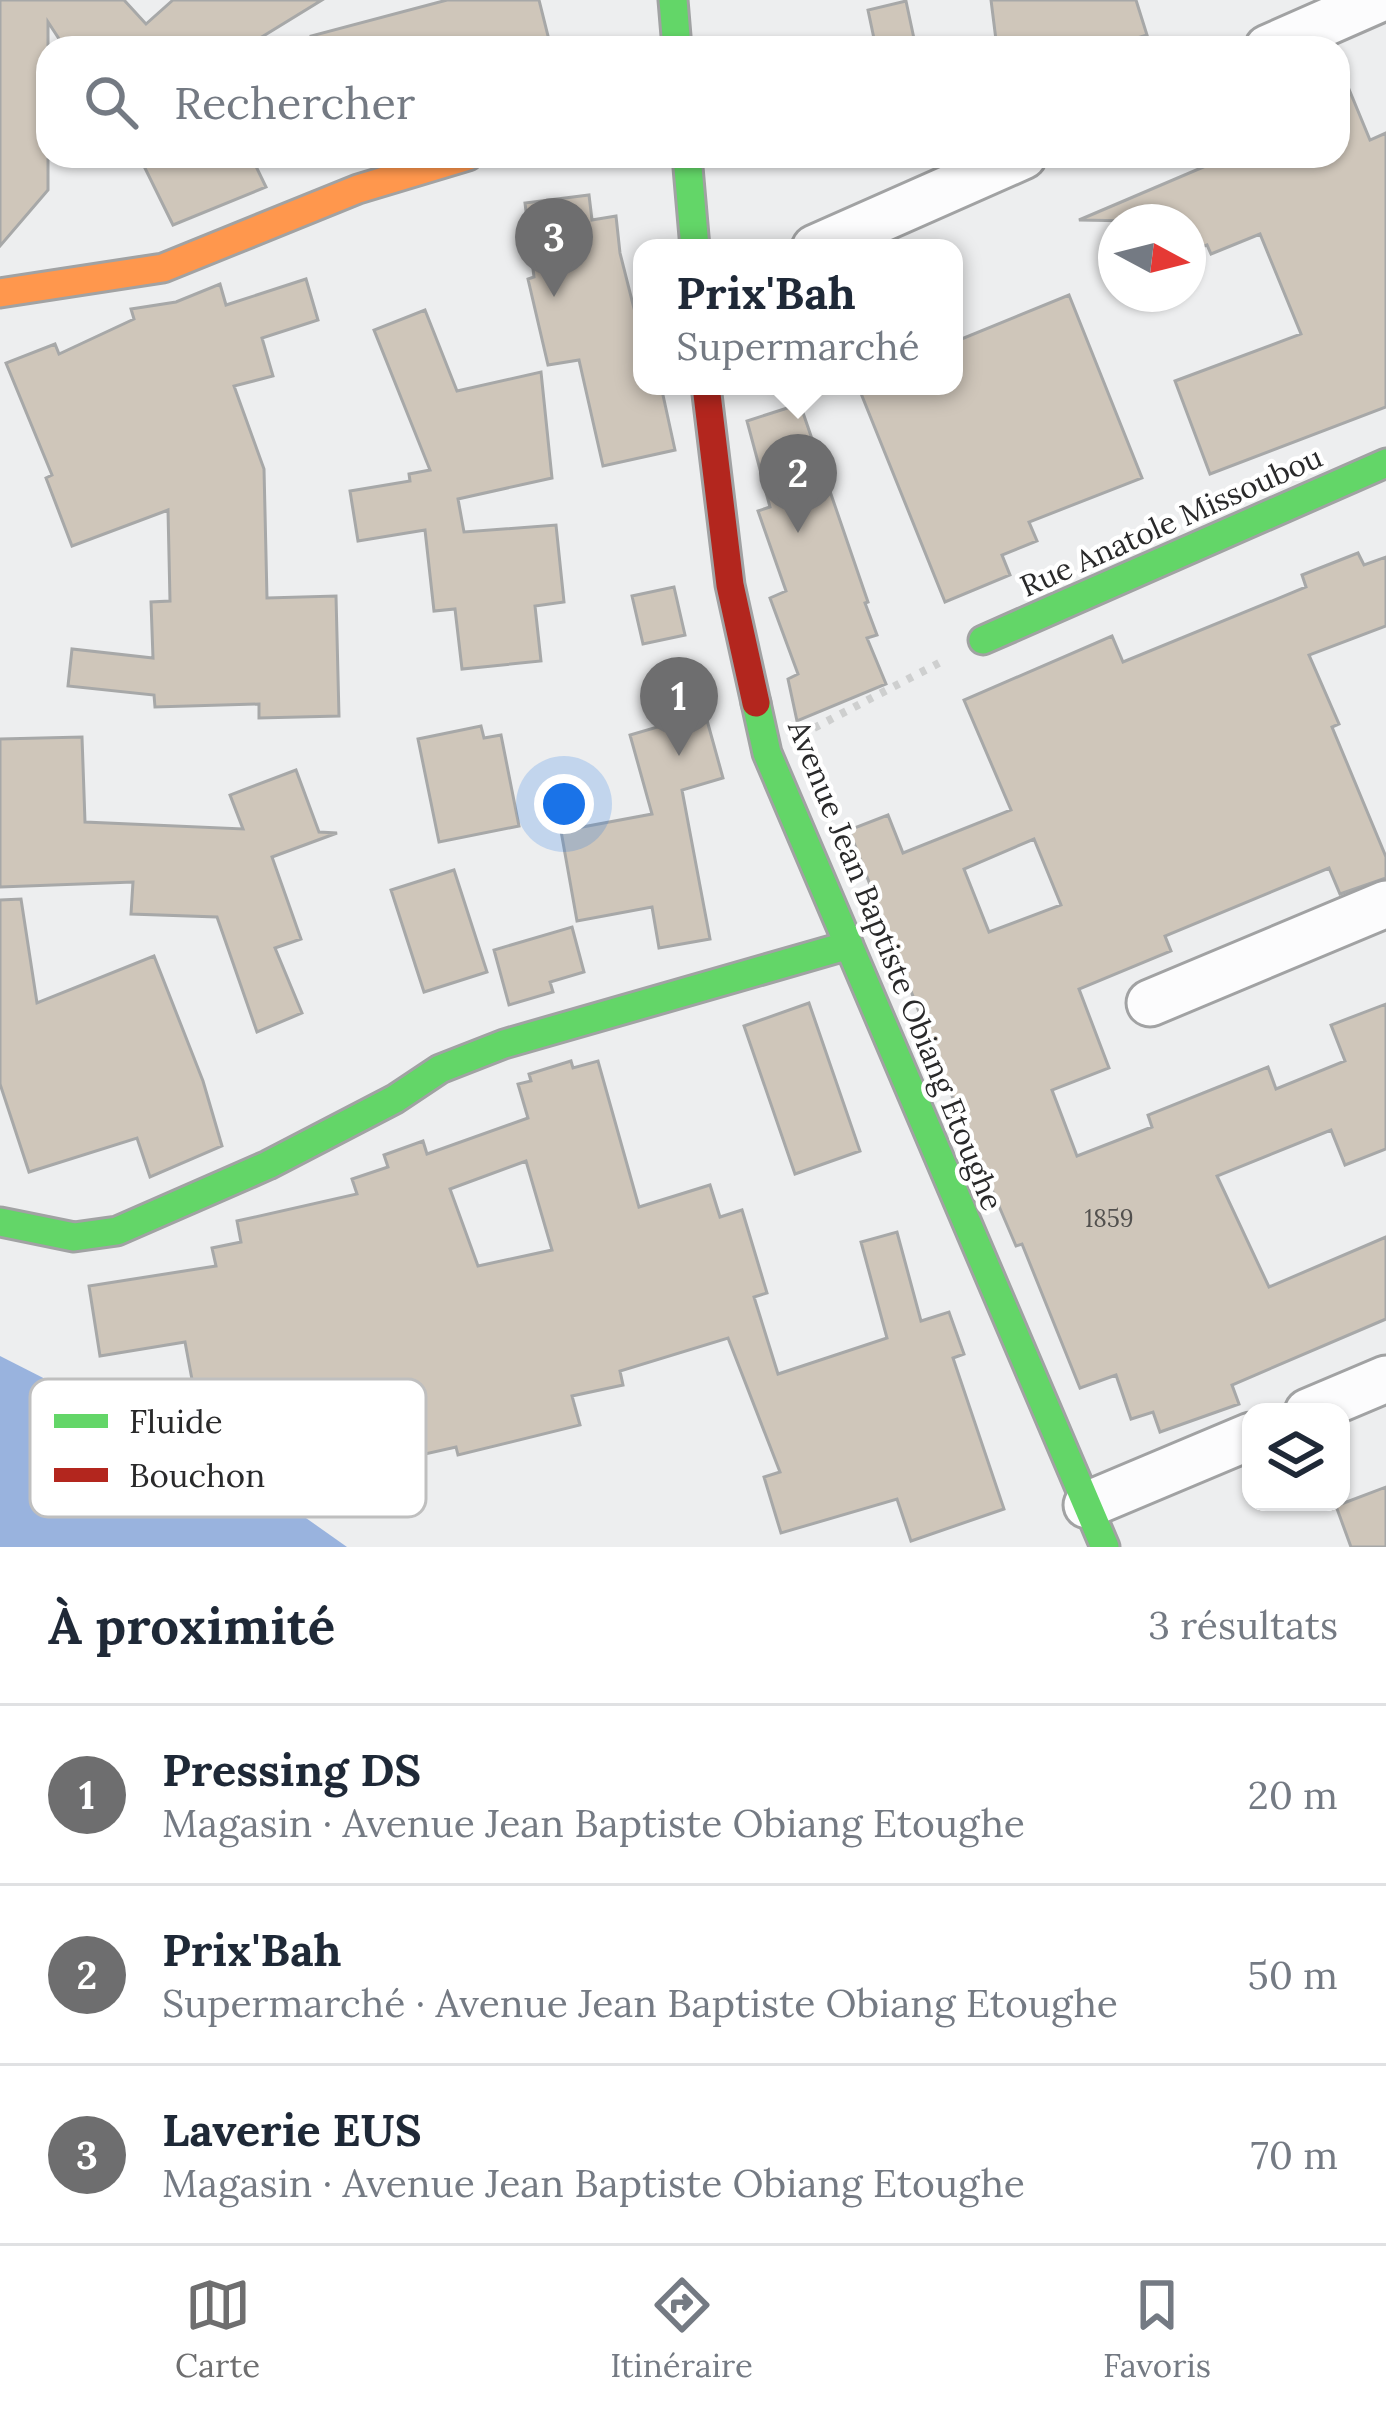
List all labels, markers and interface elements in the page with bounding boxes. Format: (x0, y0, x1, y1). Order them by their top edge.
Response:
search box (36, 36, 1350, 168)
icon: search (78, 69, 144, 135)
text: Rechercher (174, 74, 415, 131)
pin: 3 (515, 198, 593, 297)
north arrow (1098, 204, 1206, 312)
popup (633, 239, 963, 395)
text: Prix'Bah (676, 264, 856, 321)
text: Supermarché (676, 321, 920, 371)
pin: 2 (759, 434, 837, 533)
street label: Rue Anatole Missoubou (1014, 437, 1328, 605)
pin: 1 (640, 657, 718, 756)
street label: Avenue Jean Baptiste Obiang Etoughe (779, 714, 1012, 1216)
your location (534, 774, 594, 834)
house number: 1859 (1084, 1203, 1134, 1234)
legend (30, 1379, 426, 1517)
text: Fluide (129, 1400, 223, 1442)
map controls (1242, 1403, 1350, 1511)
button: layers (1242, 1403, 1350, 1511)
text: Bouchon (129, 1454, 265, 1496)
text: À proximité (48, 1593, 335, 1658)
text: 3 résultats (1148, 1600, 1338, 1650)
text: Pressing DS (162, 1741, 421, 1798)
text: 1 (79, 1770, 95, 1820)
text: 20 m (1248, 1770, 1338, 1820)
text: Magasin · Avenue Jean Baptiste Obiang Etoughe (162, 1798, 1025, 1848)
text: Prix'Bah (162, 1921, 341, 1978)
text: 2 (77, 1950, 97, 2000)
text: 50 m (1247, 1950, 1338, 2000)
text: Supermarché · Avenue Jean Baptiste Obiang Etoughe (162, 1978, 1118, 2028)
text: Laverie EUS (162, 2101, 422, 2158)
text: 3 (76, 2130, 98, 2180)
text: 70 m (1251, 2130, 1338, 2180)
text: Magasin · Avenue Jean Baptiste Obiang Etoughe (162, 2158, 1025, 2208)
tab: Carte (175, 2272, 260, 2386)
tab: Itinéraire (610, 2272, 753, 2386)
tab: Favoris (1103, 2272, 1211, 2386)

